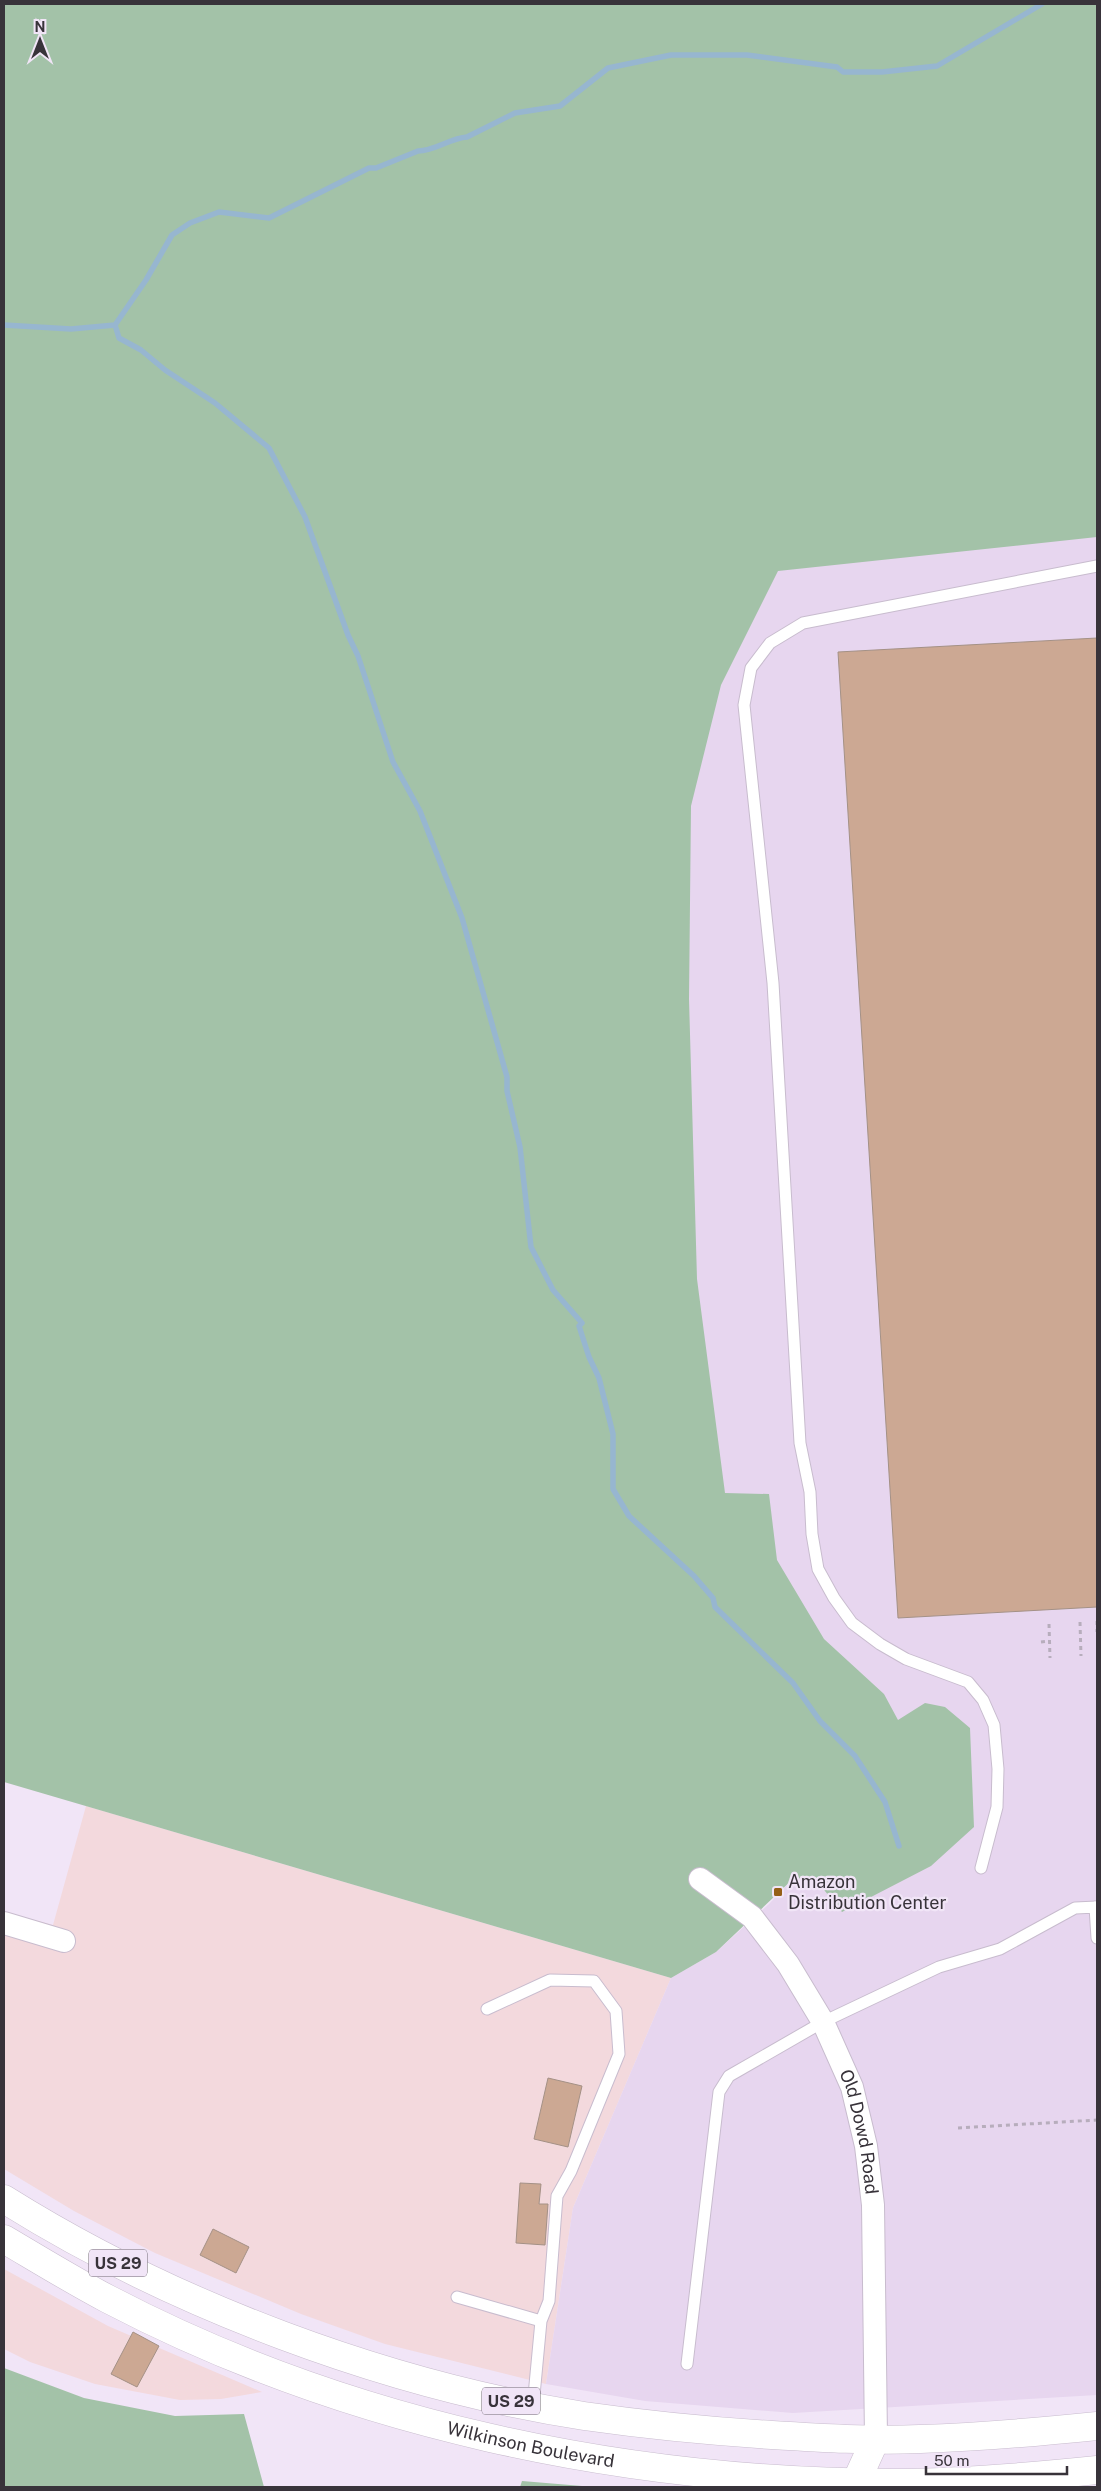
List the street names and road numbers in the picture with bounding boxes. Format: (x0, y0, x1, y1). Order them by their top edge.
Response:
street label: Old Dowd Road (835, 2066, 883, 2195)
road number: US 29 (89, 2250, 147, 2276)
road number: US 29 (482, 2388, 540, 2414)
street label: Wilkinson Boulevard (445, 2417, 616, 2471)

